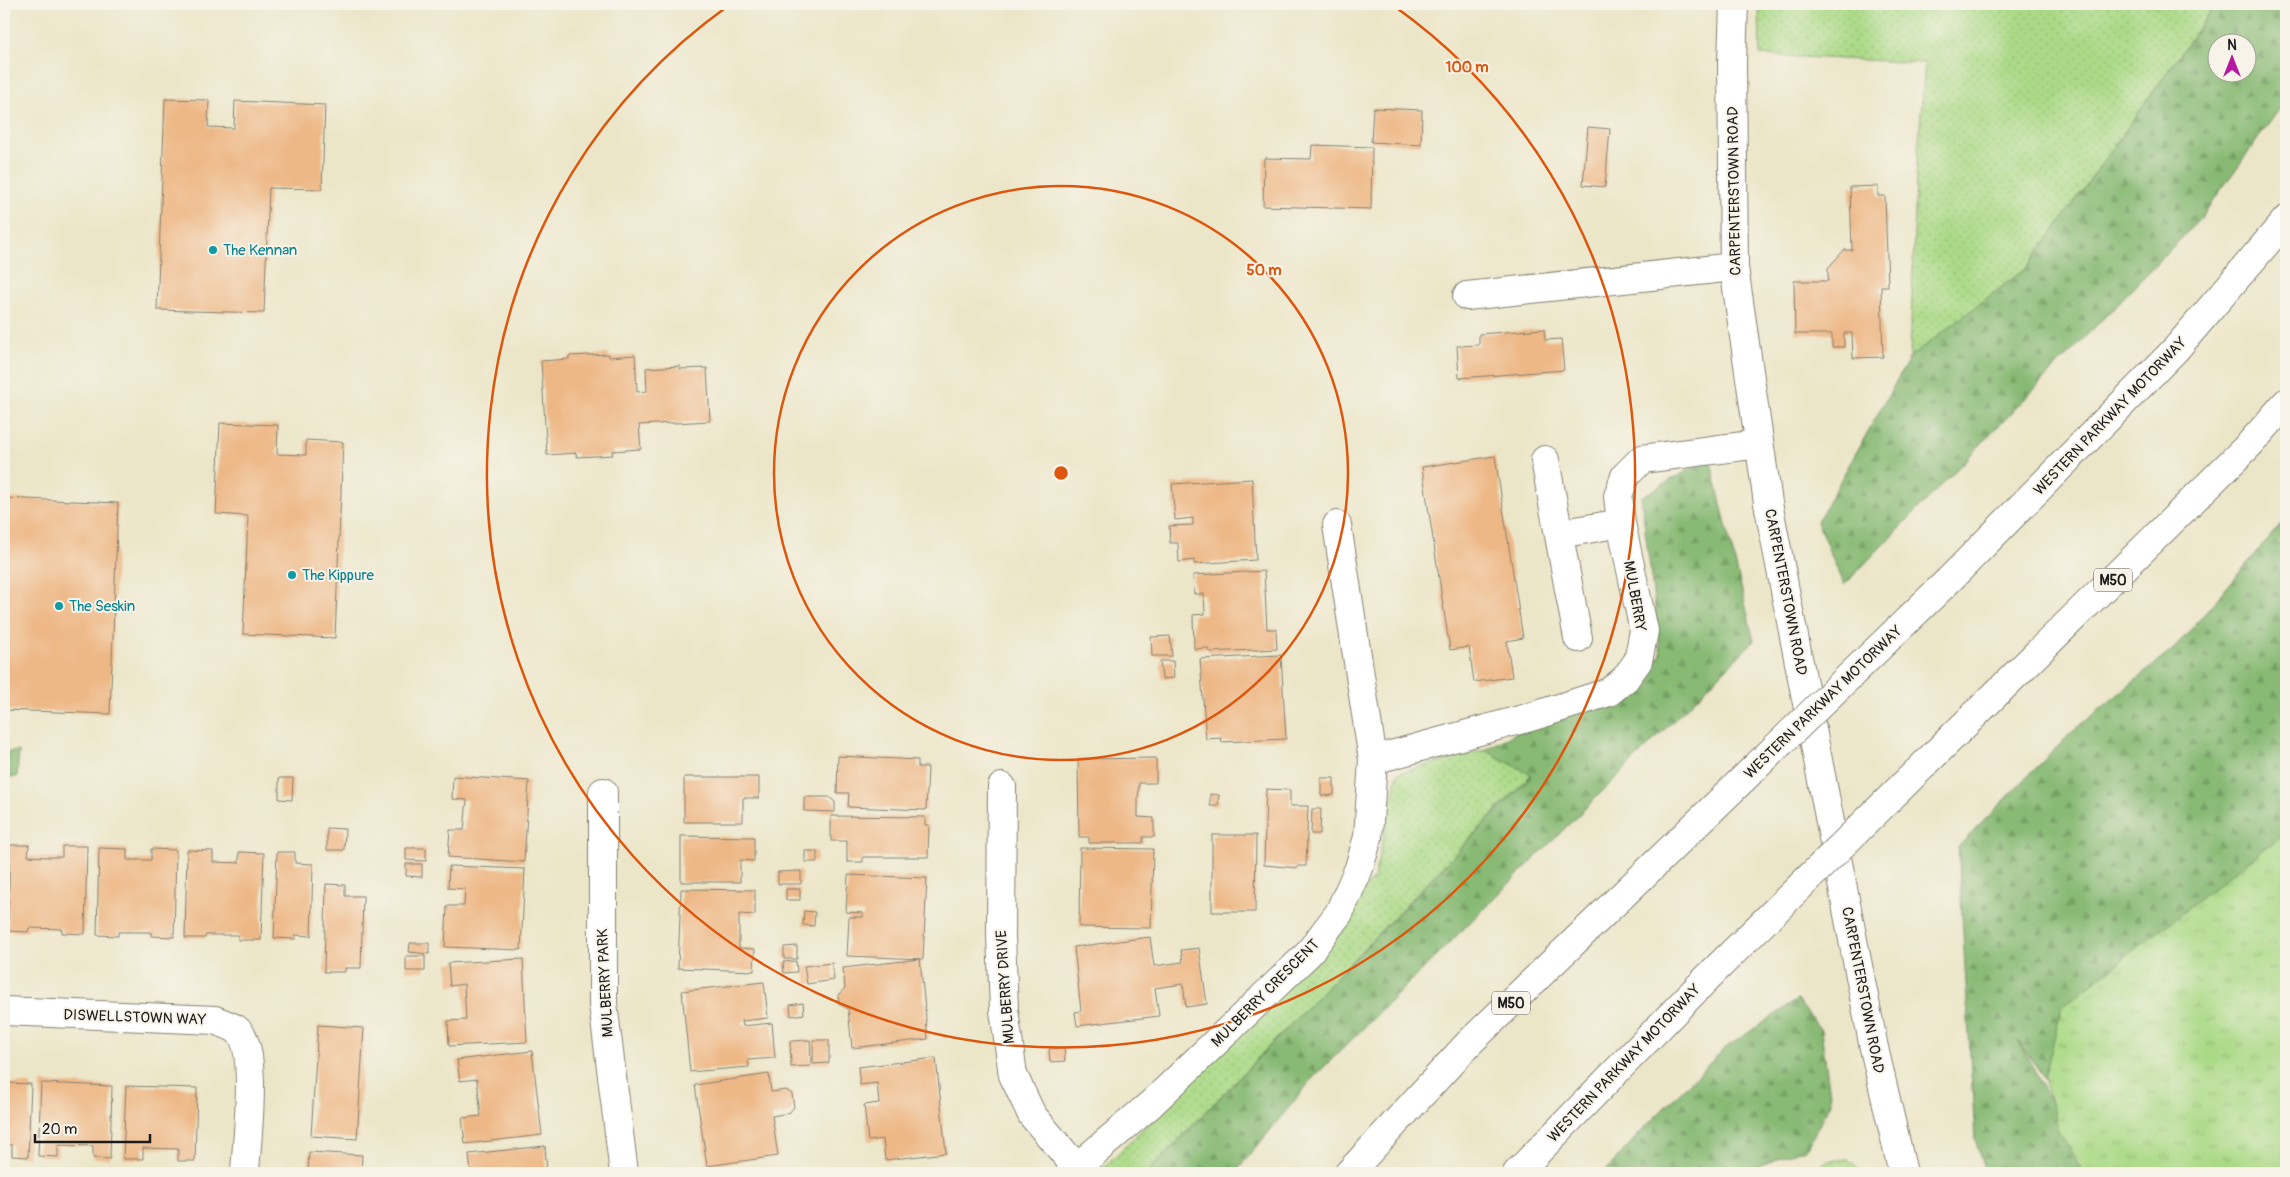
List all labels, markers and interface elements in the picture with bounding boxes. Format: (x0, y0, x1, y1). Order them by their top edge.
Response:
north arrow (2208, 32, 2258, 82)
text: N (2227, 37, 2237, 54)
text: 100 m (1446, 58, 1488, 77)
street label: CARPENTERSTOWN ROAD (1724, 106, 1745, 276)
place label: The Kennan (223, 241, 297, 260)
marker: The Kennan (207, 244, 219, 256)
text: 50 m (1247, 261, 1281, 280)
street label: WESTERN PARKWAY MOTORWAY (2030, 333, 2191, 499)
centre of rings (1052, 464, 1070, 482)
street label: CARPENTERSTOWN ROAD (1760, 507, 1811, 677)
street label: MULBERRY (1619, 559, 1650, 633)
place label: The Kippure (302, 566, 374, 585)
road number: M50 (2094, 568, 2132, 592)
marker: The Kippure (286, 569, 298, 581)
place label: The Seskin (69, 597, 135, 616)
marker: The Seskin (53, 600, 65, 612)
street label: WESTERN PARKWAY MOTORWAY (1740, 622, 1907, 783)
street label: CARPENTERSTOWN ROAD (1837, 905, 1888, 1075)
street label: MULBERRY PARK (593, 928, 618, 1038)
street label: MULBERRY DRIVE (992, 929, 1019, 1044)
street label: MULBERRY CRESCENT (1207, 935, 1323, 1051)
street label: WESTERN PARKWAY MOTORWAY (1544, 980, 1705, 1146)
road number: M50 (1492, 991, 1530, 1014)
street label: DISWELLSTOWN WAY (63, 1006, 207, 1030)
scale bar (35, 1112, 150, 1144)
text: 20 m (42, 1120, 77, 1139)

